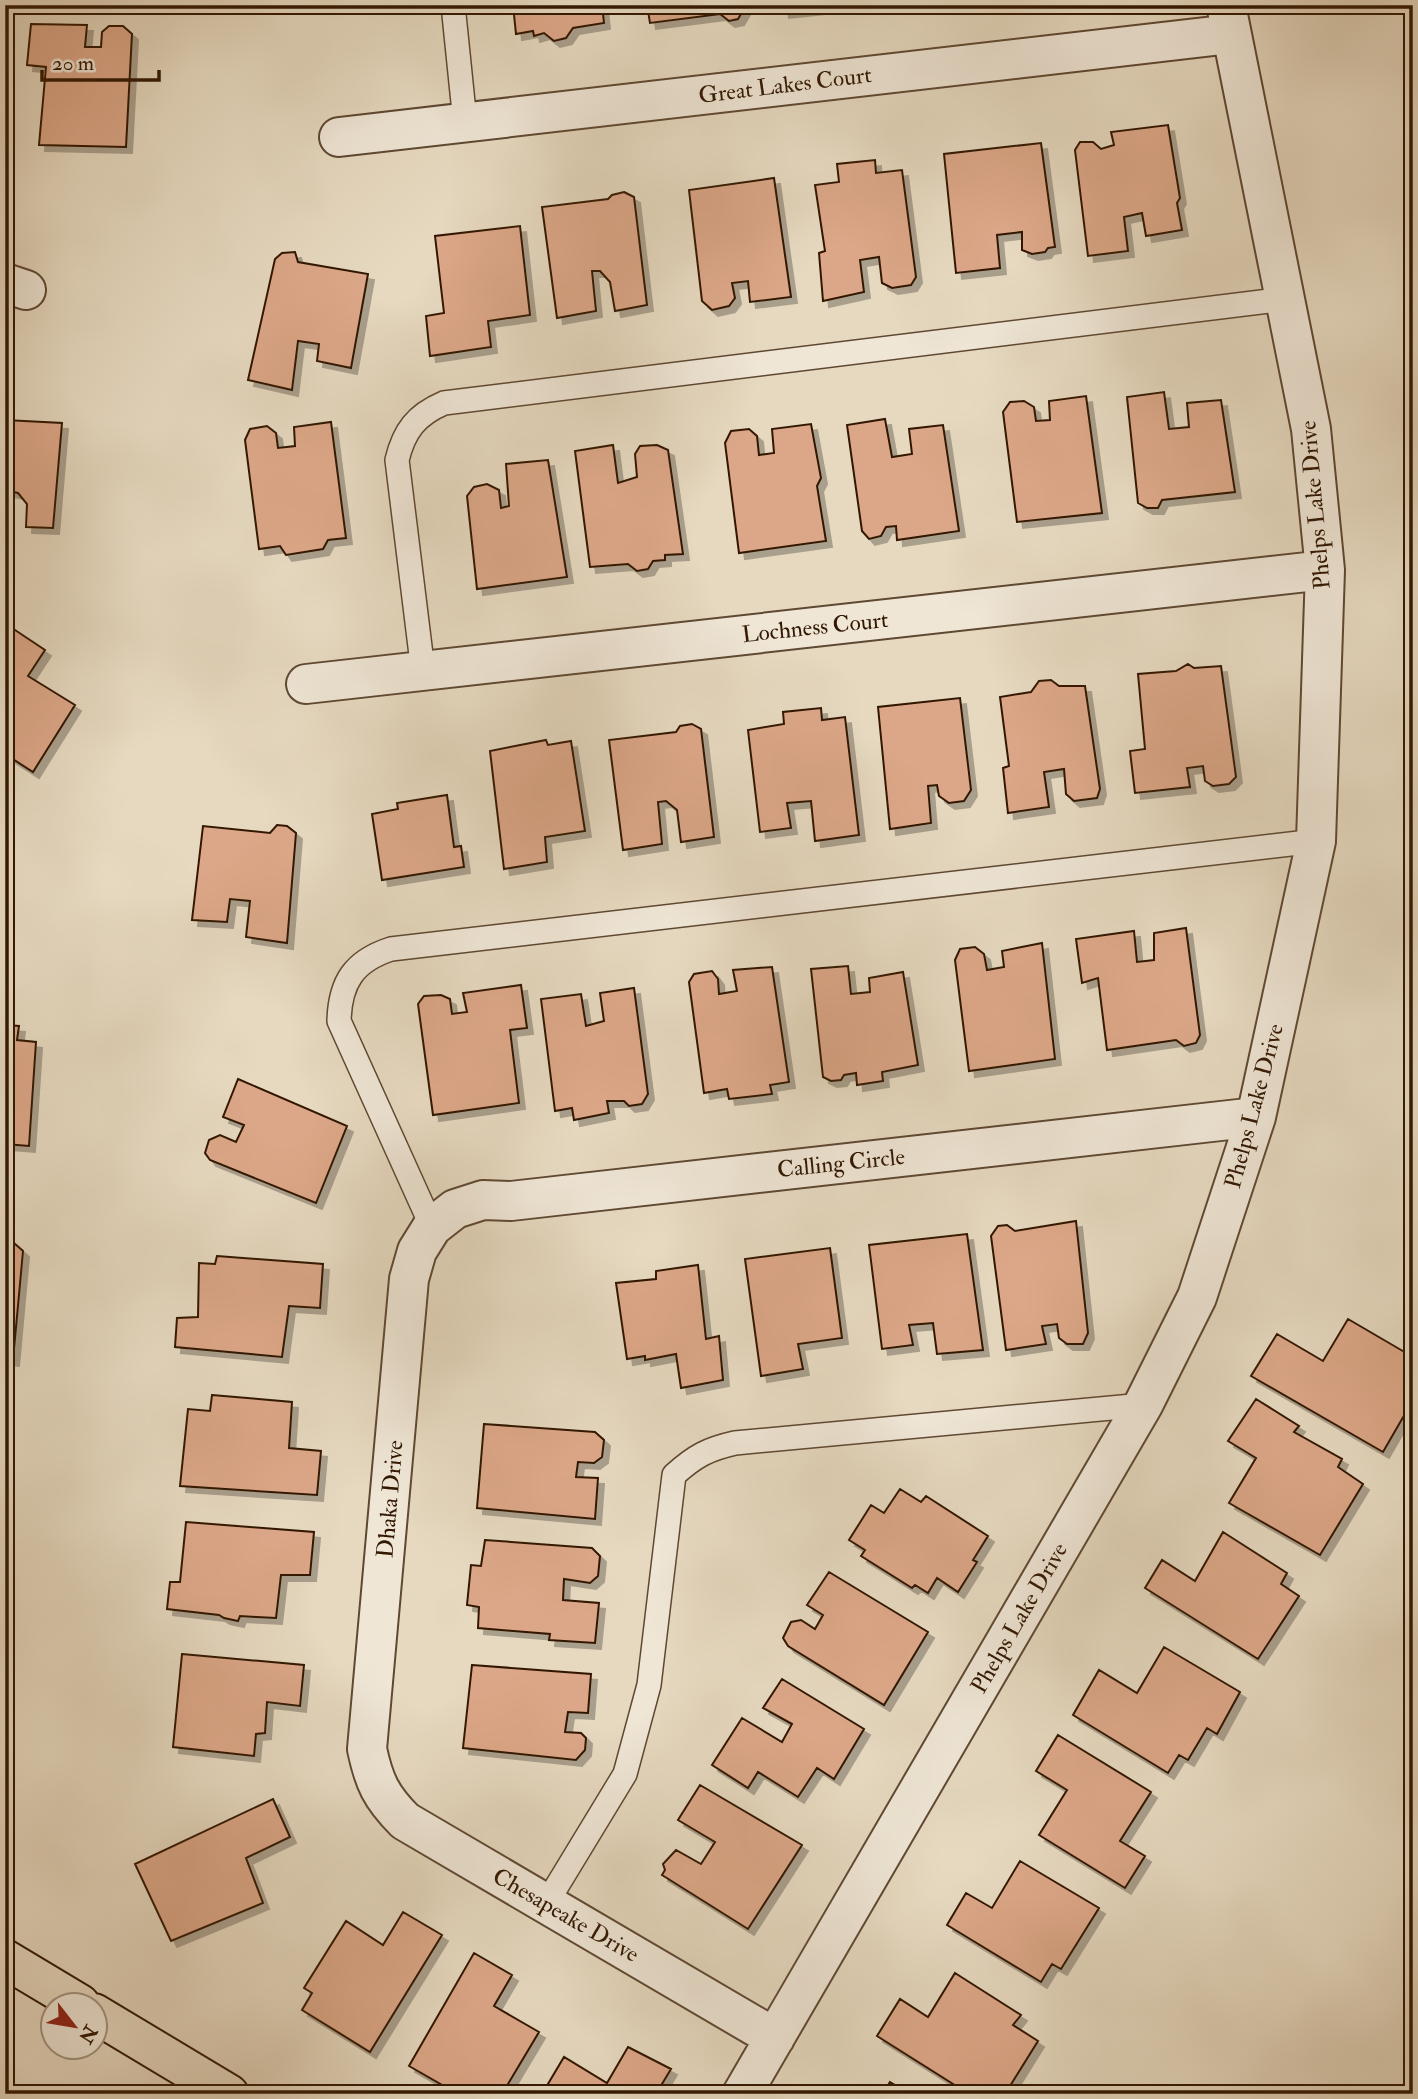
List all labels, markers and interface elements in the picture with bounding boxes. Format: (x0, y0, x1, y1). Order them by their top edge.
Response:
scale bar (42, 38, 159, 82)
text: 20 m (52, 50, 94, 77)
street label: Great Lakes Court (697, 60, 873, 110)
street label: Phelps Lake Drive (1293, 419, 1338, 591)
street label: Lochness Court (740, 605, 890, 649)
street label: Phelps Lake Drive (1218, 1020, 1291, 1192)
street label: Calling Circle (776, 1142, 907, 1184)
street label: Dhaka Drive (370, 1439, 410, 1559)
street label: Phelps Lake Drive (964, 1537, 1075, 1699)
street label: Chesapeake Drive (487, 1861, 645, 1970)
north arrow (38, 1990, 108, 2060)
text: N (73, 2020, 103, 2049)

